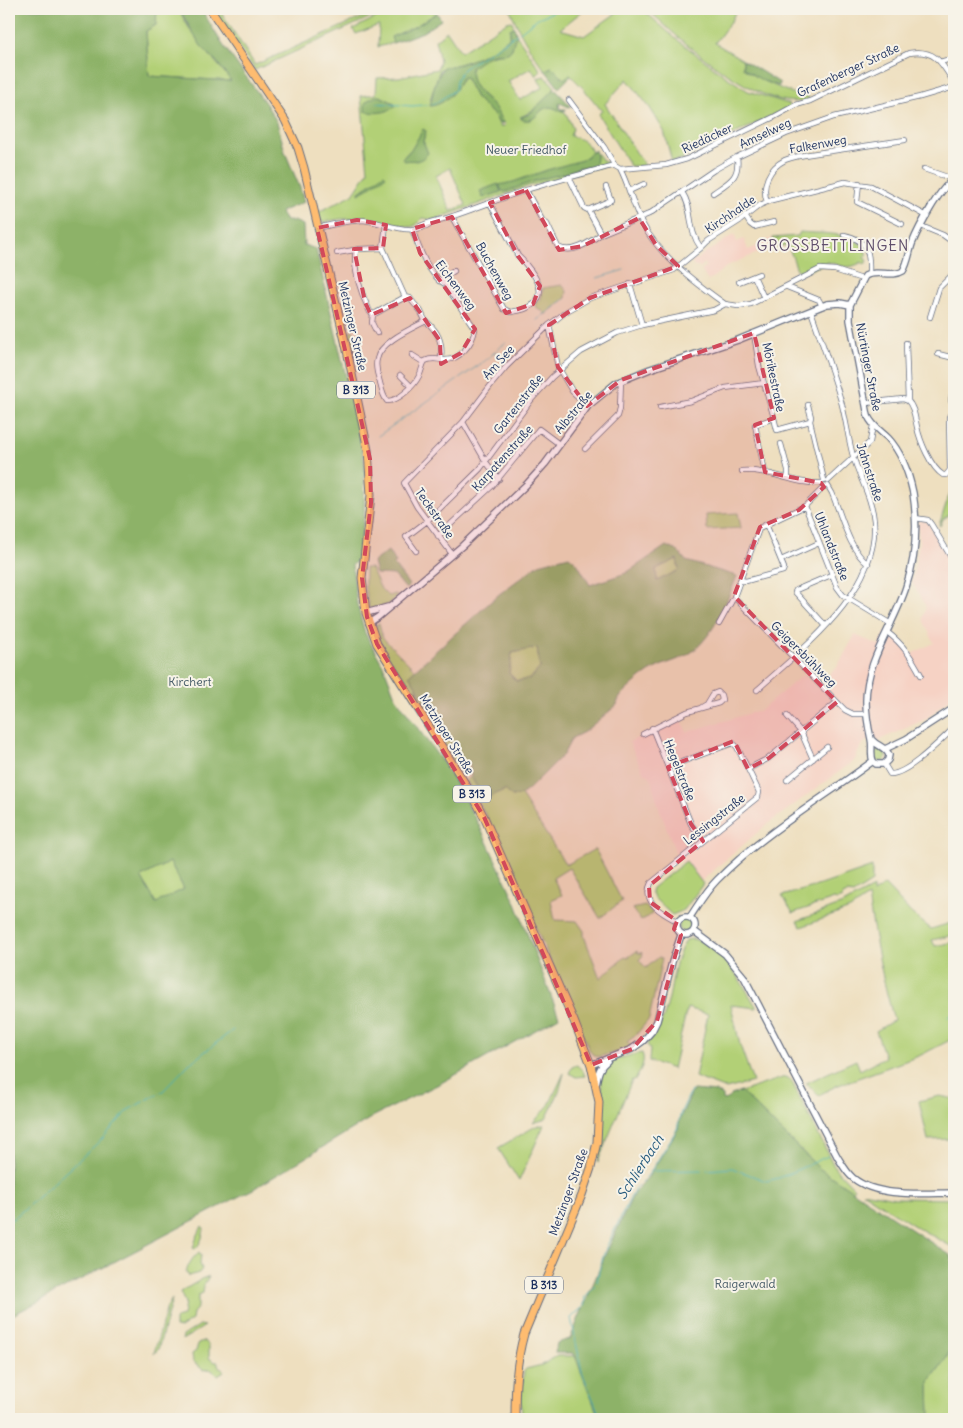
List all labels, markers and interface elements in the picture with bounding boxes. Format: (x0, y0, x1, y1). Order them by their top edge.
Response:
street label: Grafenberger Straße (794, 40, 902, 100)
street label: Amselweg (737, 114, 793, 152)
street label: Riedäcker (679, 120, 735, 156)
street label: Falkenweg (788, 132, 848, 156)
park label: Neuer Friedhof (486, 142, 567, 157)
street label: Kirchhalde (702, 192, 758, 236)
district label: GROSSBETTLINGEN (756, 236, 910, 255)
street label: Buchenweg (473, 239, 517, 303)
street label: Eichenweg (432, 257, 480, 313)
street label: Metzinger Straße (335, 280, 371, 372)
street label: Nürtinger Straße (853, 321, 885, 413)
street label: Mörikestraße (759, 341, 789, 413)
street label: Am See (479, 342, 517, 382)
street label: Gartenstraße (490, 371, 546, 437)
road number: B 313 (337, 382, 375, 398)
street label: Albstraße (551, 388, 595, 436)
street label: Karpatenstraße (468, 422, 536, 494)
street label: Jahnstraße (853, 441, 887, 503)
street label: Teckstraße (412, 485, 458, 541)
street label: Uhlandstraße (811, 509, 853, 583)
street label: Geigersbühlweg (768, 618, 840, 690)
park label: Kirchert (168, 674, 212, 689)
street label: Metzinger Straße (416, 691, 478, 777)
street label: Hegelstraße (661, 737, 699, 803)
road number: B 313 (453, 786, 491, 802)
street label: Lessingstraße (680, 790, 748, 848)
water label: Schlierbach (612, 1131, 668, 1203)
street label: Metzinger Straße (545, 1146, 591, 1238)
road number: B 313 (525, 1276, 563, 1294)
park label: Raigerwald (714, 1276, 776, 1291)

